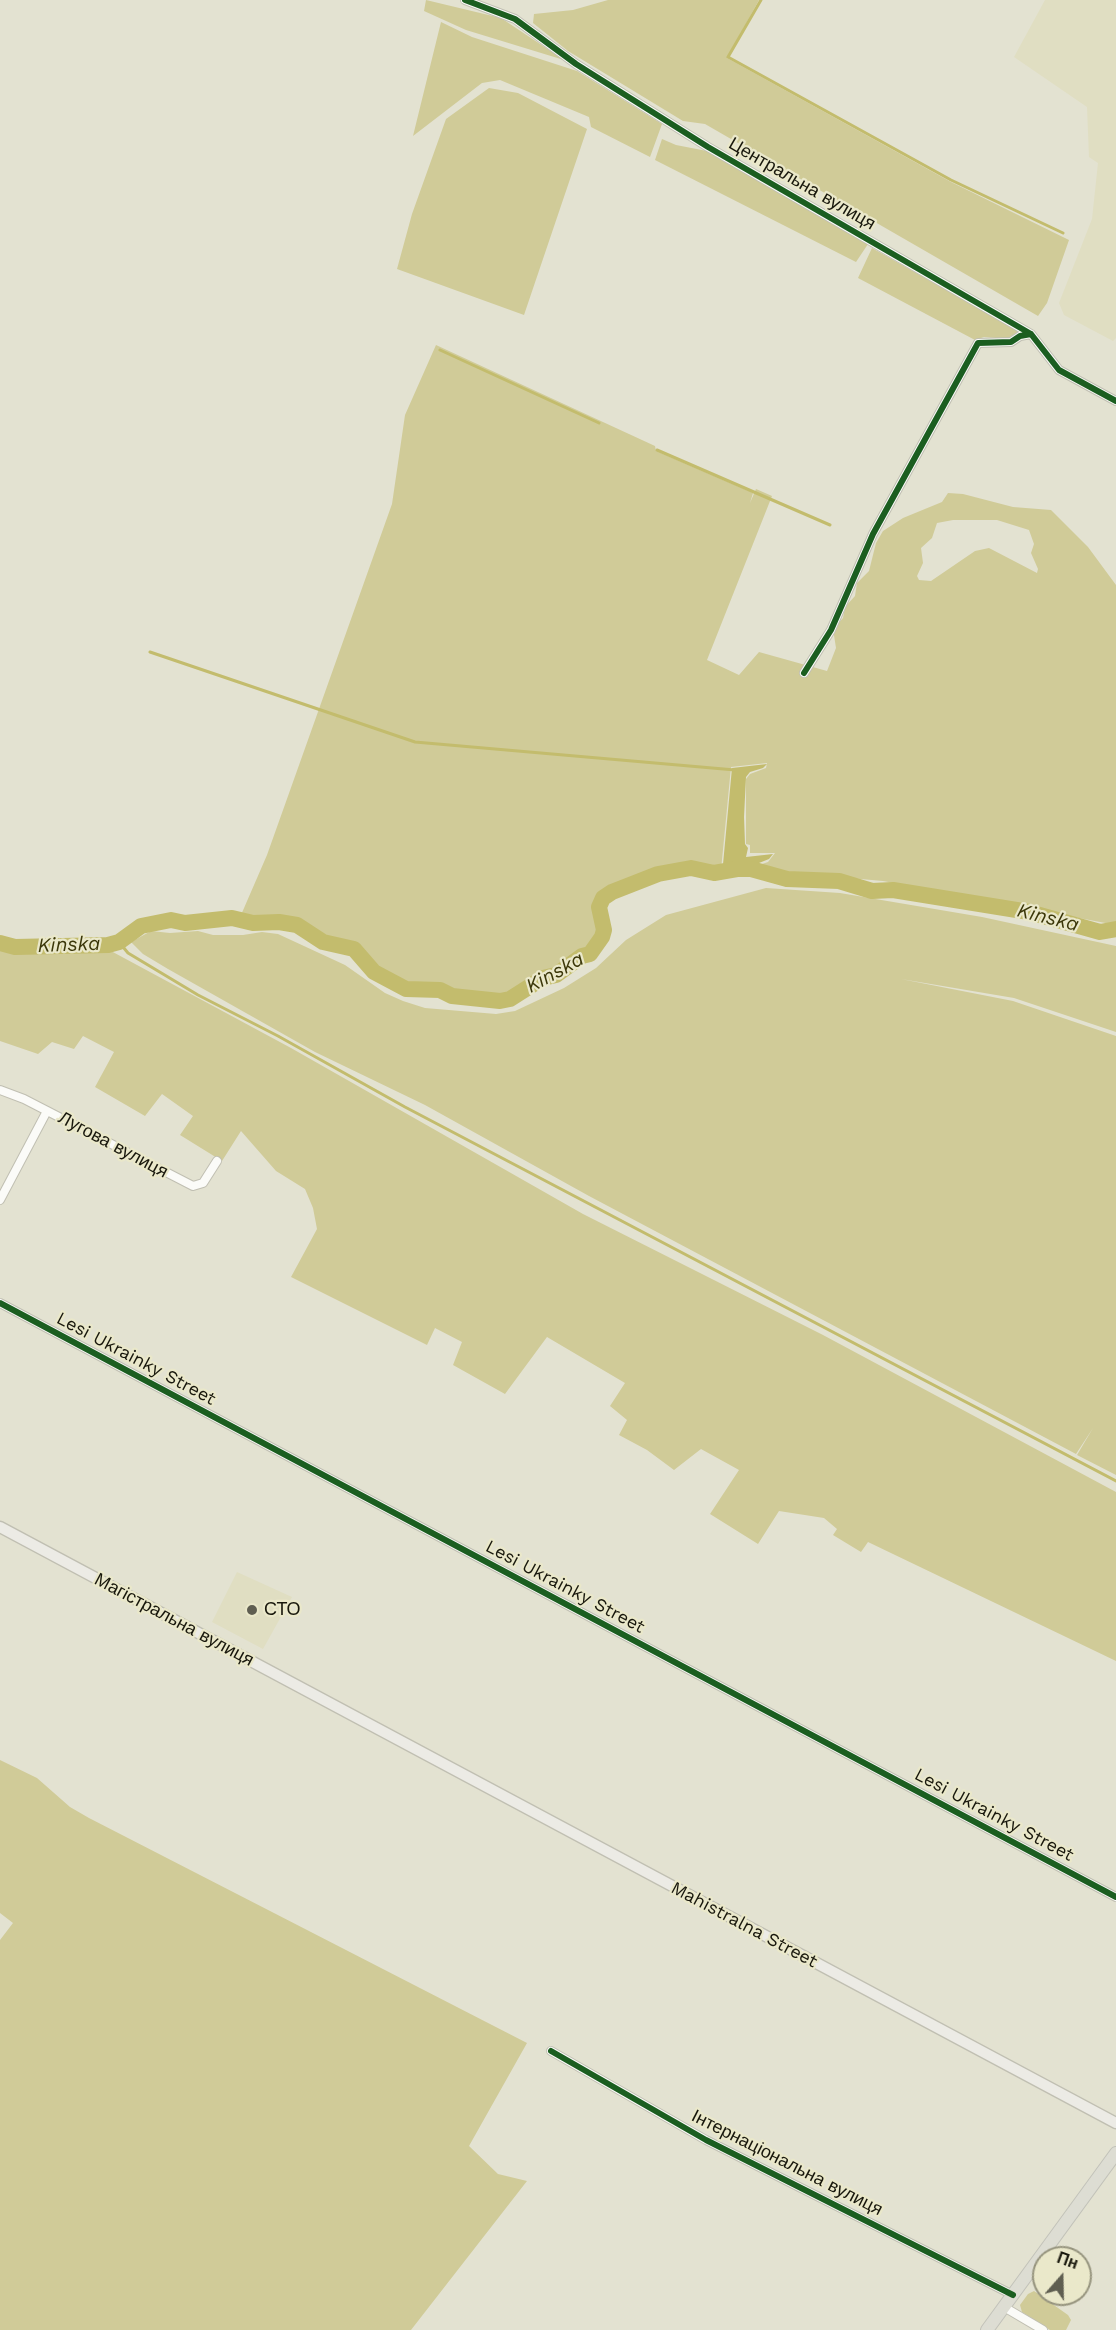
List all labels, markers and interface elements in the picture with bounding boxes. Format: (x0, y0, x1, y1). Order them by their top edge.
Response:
street label: Центральна вулиця (725, 133, 879, 235)
water label: Kinska (1015, 899, 1081, 937)
water label: Kinska (37, 932, 101, 958)
water label: Kinska (522, 947, 588, 999)
street label: Лугова вулиця (54, 1107, 172, 1183)
street label: Lesi Ukrainky Street (53, 1308, 219, 1410)
street label: Lesi Ukrainky Street (482, 1536, 648, 1638)
street label: Магістральна вулиця (91, 1569, 257, 1671)
place label: СТО (264, 1599, 301, 1621)
marker: СТО (245, 1603, 259, 1617)
street label: Lesi Ukrainky Street (911, 1764, 1077, 1866)
street label: Mahistralna Street (667, 1877, 821, 1973)
street label: Інтернаціональна вулиця (688, 2105, 886, 2221)
north arrow (1032, 2246, 1092, 2306)
text: Пн (1054, 2248, 1081, 2273)

